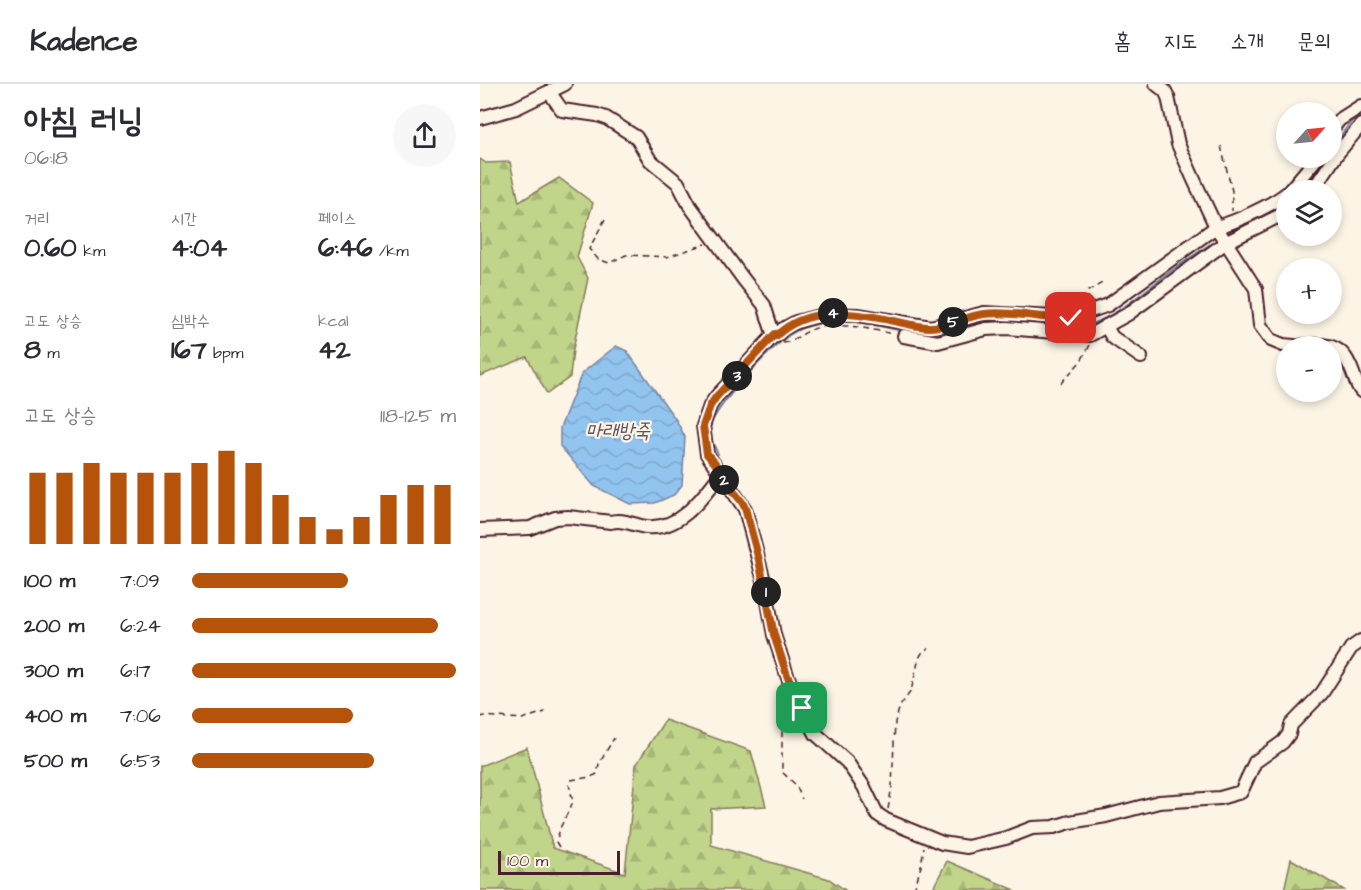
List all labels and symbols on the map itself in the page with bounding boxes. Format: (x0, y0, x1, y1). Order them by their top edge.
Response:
north arrow (1276, 102, 1342, 168)
pin (1045, 292, 1096, 343)
pin: 4 (818, 298, 848, 328)
pin: 5 (938, 307, 968, 337)
pin: 3 (722, 361, 752, 391)
water label: 마래방죽 (586, 417, 651, 445)
pin: 2 (709, 465, 739, 495)
pin: 1 (751, 577, 781, 607)
pin (776, 682, 827, 733)
scale bar (498, 848, 620, 876)

